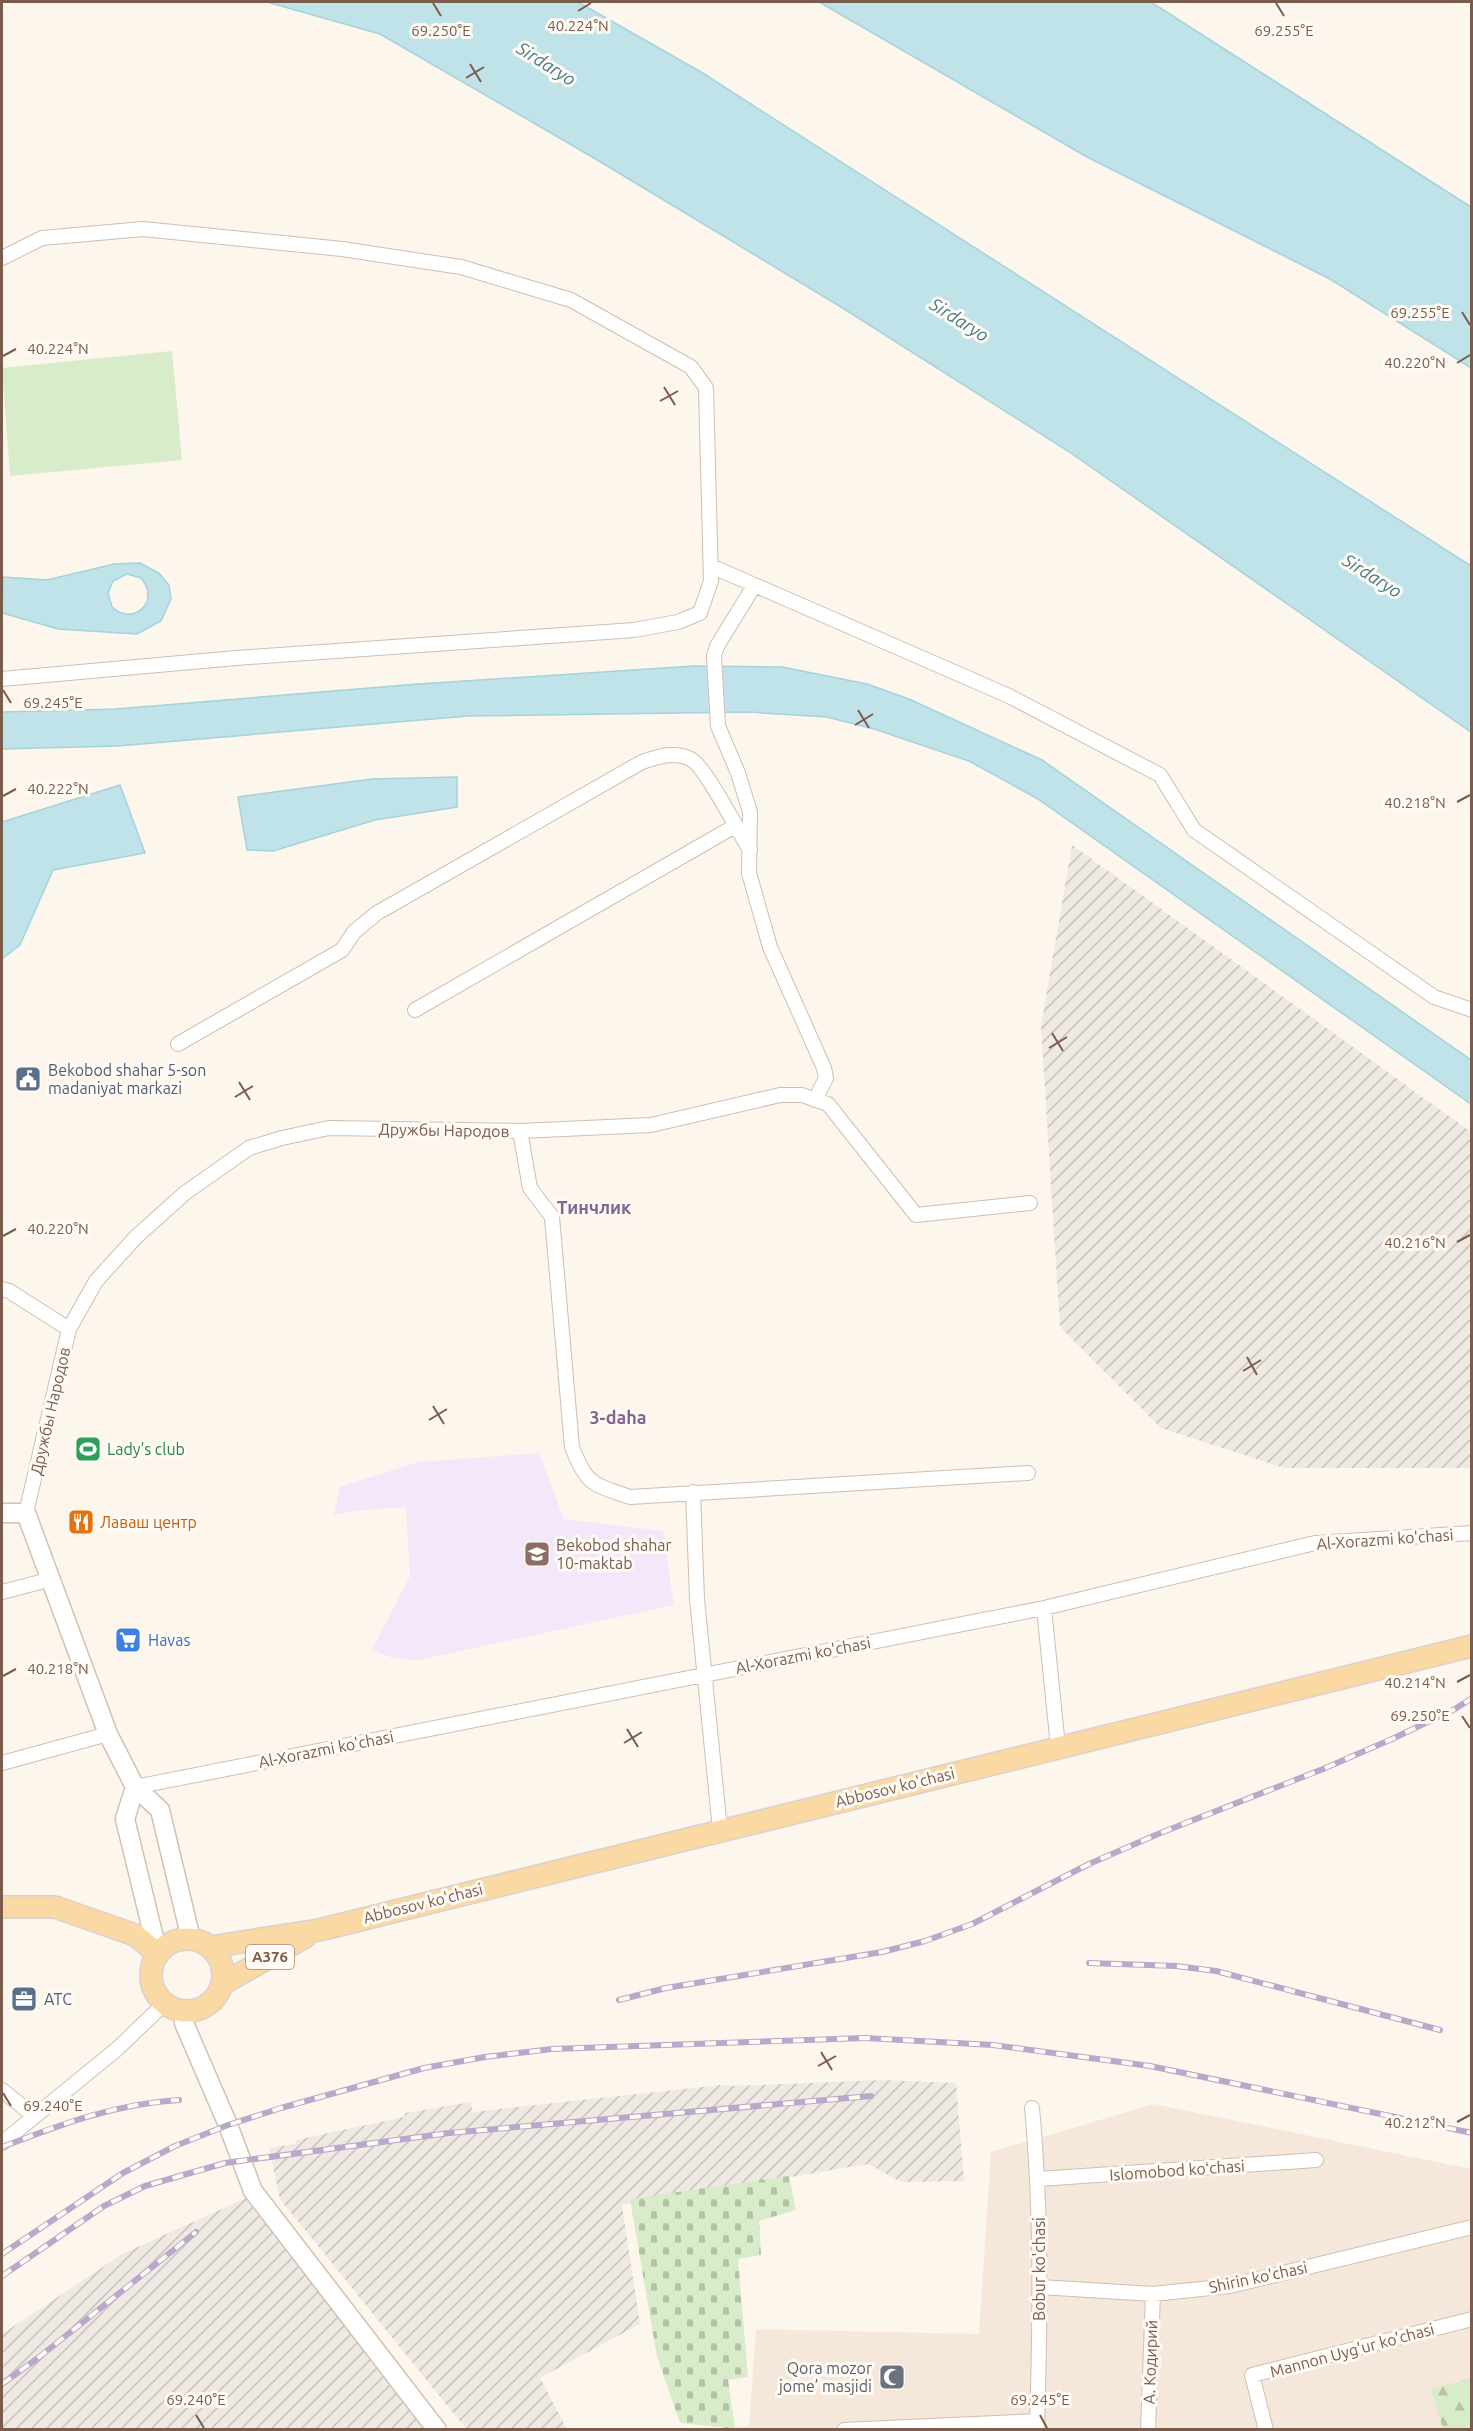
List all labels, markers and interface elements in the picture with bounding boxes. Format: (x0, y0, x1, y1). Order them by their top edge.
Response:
text: 40.224°N (547, 17, 609, 34)
text: 69.250°E (411, 22, 471, 39)
text: 69.255°E (1254, 22, 1314, 39)
water label: Sirdaryo (513, 37, 580, 89)
water label: Sirdaryo (926, 293, 993, 345)
text: 69.255°E (1390, 304, 1450, 321)
text: 40.224°N (27, 340, 89, 357)
text: 40.220°N (1384, 354, 1446, 371)
water label: Sirdaryo (1339, 549, 1406, 601)
text: 69.245°E (23, 694, 83, 711)
text: 40.222°N (27, 780, 89, 797)
text: 40.218°N (1384, 794, 1446, 811)
place label: Bekobod shahar 5-son madaniyat markazi (48, 1061, 206, 1097)
public building icon: Bekobod shahar 5-son madaniyat markazi (13, 1064, 43, 1094)
street label: Дружбы Народов (378, 1120, 510, 1140)
district label: Тинчлик (557, 1197, 632, 1217)
text: 40.220°N (27, 1220, 89, 1237)
text: 40.216°N (1384, 1234, 1446, 1251)
street label: Дружбы Народов (27, 1345, 73, 1477)
district label: 3-daha (589, 1407, 647, 1427)
sports icon: Lady’s club (73, 1434, 103, 1464)
place label: Lady’s club (107, 1440, 185, 1458)
restaurant icon: Лаваш центр (66, 1507, 96, 1537)
place label: Лаваш центр (100, 1513, 197, 1531)
street label: Al-Xorazmi ko'chasi (1316, 1525, 1454, 1553)
place label: Bekobod shahar 10-maktab (556, 1536, 672, 1572)
school or university icon: Bekobod shahar 10-maktab (522, 1539, 552, 1569)
supermarket icon: Havas (113, 1625, 143, 1655)
place label: Havas (148, 1631, 190, 1649)
street label: Al-Xorazmi ko'chasi (734, 1633, 872, 1677)
text: 40.218°N (27, 1660, 89, 1677)
text: 40.214°N (1384, 1674, 1446, 1691)
text: 69.250°E (1390, 1707, 1450, 1724)
street label: Al-Xorazmi ko'chasi (257, 1727, 395, 1771)
street label: Abbosov ko'chasi (833, 1763, 957, 1811)
street label: Abbosov ko'chasi (361, 1879, 485, 1927)
road number: A376 (246, 1945, 294, 1969)
office icon: АТС (9, 1984, 39, 2014)
place label: АТС (44, 1990, 72, 2008)
text: 69.240°E (23, 2097, 83, 2114)
text: 40.212°N (1384, 2114, 1446, 2131)
street label: Islomobod koʻchasi (1109, 2156, 1245, 2184)
street label: Bobur ko'chasi (1030, 2217, 1048, 2321)
street label: Shirin ko'chasi (1207, 2258, 1309, 2296)
street label: А. Кодирий (1140, 2319, 1160, 2405)
street label: Mannon Uyg'ur ko'chasi (1268, 2319, 1436, 2381)
place label: Qora mozor jome’ masjidi (777, 2359, 872, 2395)
mosque icon: Qora mozor jome’ masjidi (877, 2362, 907, 2392)
text: 69.240°E (166, 2391, 226, 2408)
text: 69.245°E (1010, 2391, 1070, 2408)

